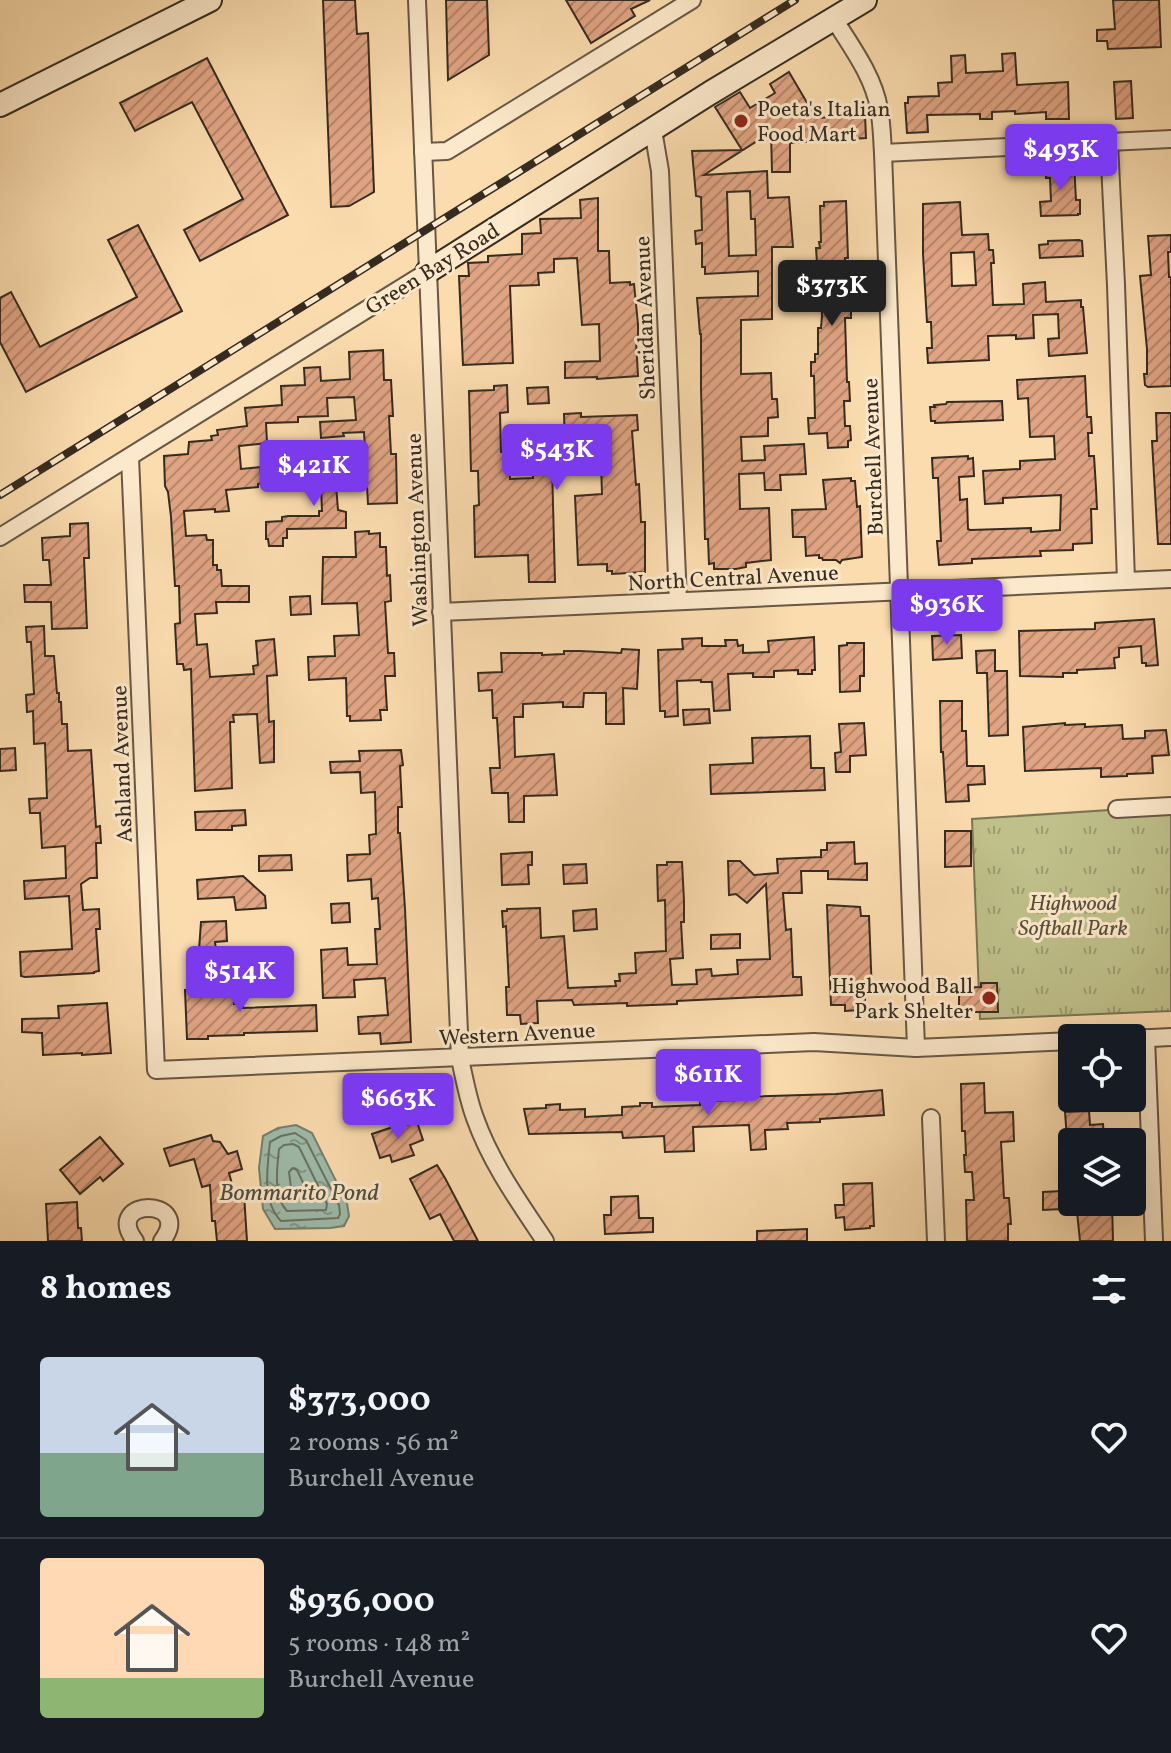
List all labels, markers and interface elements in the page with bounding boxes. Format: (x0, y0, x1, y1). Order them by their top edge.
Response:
place label: Poeta's Italian Food Mart (757, 95, 891, 151)
marker: Poeta's Italian Food Mart (732, 112, 750, 130)
pin: $493K (1005, 124, 1117, 192)
text: $493K (1023, 132, 1099, 168)
street label: Green Bay Road (360, 216, 506, 324)
street label: Sheridan Avenue (628, 235, 665, 401)
pin: $373K (776, 260, 888, 328)
text: $373K (796, 268, 868, 304)
street label: Burchell Avenue (856, 378, 893, 536)
pin: $543K (501, 424, 613, 492)
text: $543K (520, 432, 594, 468)
street label: Washington Avenue (400, 433, 437, 627)
pin: $421K (258, 440, 370, 508)
text: $421K (277, 448, 351, 484)
street label: North Central Avenue (627, 558, 839, 601)
pin: $936K (891, 579, 1003, 647)
text: $936K (910, 587, 984, 623)
street label: Ashland Avenue (105, 685, 142, 843)
park label: Highwood Softball Park (1018, 889, 1128, 945)
pin: $514K (184, 946, 296, 1014)
text: $514K (204, 954, 276, 990)
place label: Highwood Ball Park Shelter (831, 972, 973, 1028)
marker: Highwood Ball Park Shelter (980, 989, 998, 1007)
street label: Western Avenue (438, 1016, 596, 1055)
map controls (1058, 1024, 1146, 1216)
button: locate (1058, 1024, 1146, 1112)
pin: $611K (652, 1049, 764, 1117)
text: $611K (674, 1057, 742, 1093)
pin: $663K (342, 1073, 454, 1141)
text: $663K (361, 1081, 435, 1117)
button: layers (1058, 1128, 1146, 1216)
water label: Bommarito Pond (219, 1177, 379, 1211)
text: 8 homes (40, 1266, 172, 1313)
icon: filters (1087, 1267, 1131, 1311)
text: $373,000 (288, 1378, 431, 1425)
icon: home (104, 1389, 200, 1485)
icon: heart (1087, 1415, 1131, 1459)
text: 2 rooms · 56 m² (288, 1425, 459, 1461)
text: Burchell Avenue (288, 1461, 474, 1497)
text: $936,000 (288, 1579, 435, 1626)
icon: home (104, 1590, 200, 1686)
icon: heart (1087, 1616, 1131, 1660)
text: 5 rooms · 148 m² (288, 1626, 470, 1662)
text: Burchell Avenue (288, 1662, 474, 1698)

